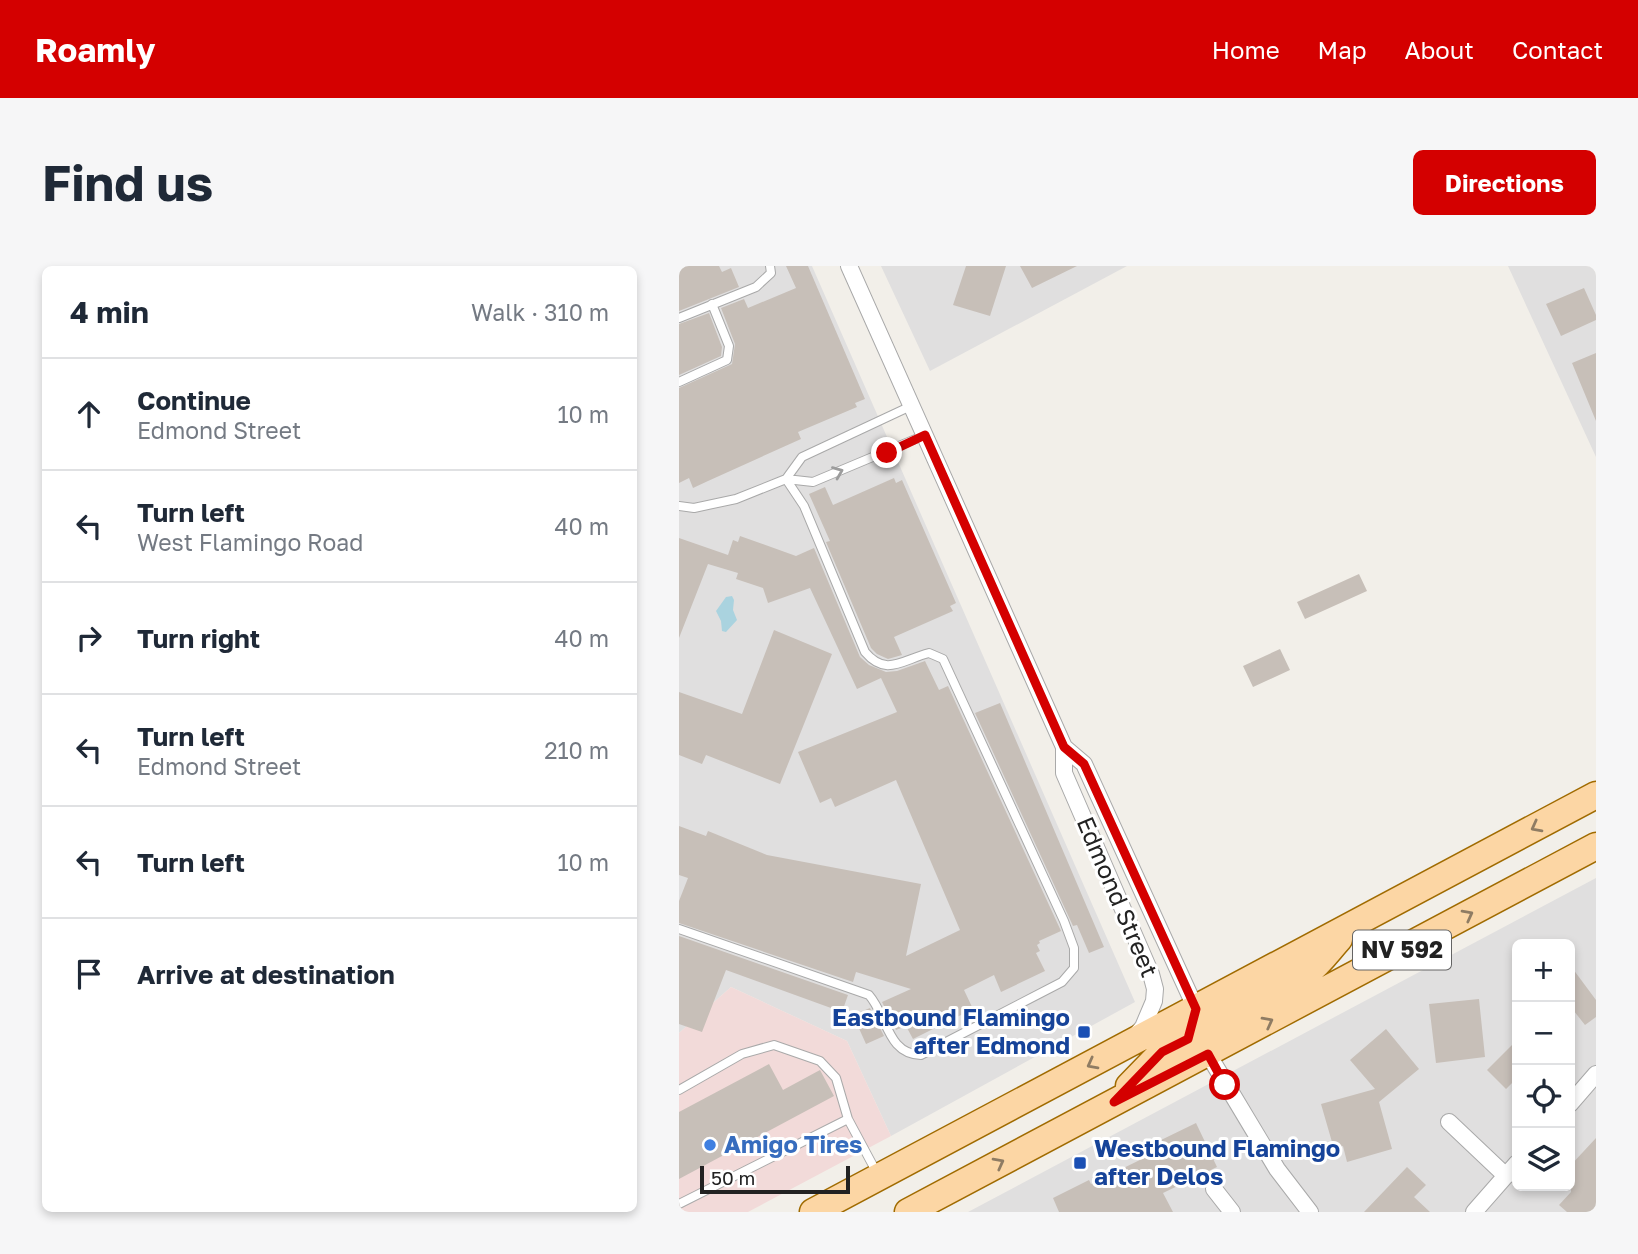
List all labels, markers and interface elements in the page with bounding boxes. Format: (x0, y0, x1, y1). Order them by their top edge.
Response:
text: Roamly (35, 30, 155, 69)
text: Home (1212, 35, 1280, 64)
text: Map (1318, 35, 1367, 64)
text: About (1405, 35, 1474, 64)
text: Contact (1512, 35, 1603, 64)
button: Directions (1413, 150, 1596, 215)
text: Find us (42, 153, 213, 212)
text: 4 min (70, 294, 149, 330)
text: Walk · 310 m (471, 298, 609, 326)
text: Continue (137, 385, 251, 416)
icon: ahead (70, 395, 108, 433)
text: 10 m (557, 400, 609, 428)
text: Edmond Street (137, 416, 301, 444)
route end (871, 437, 902, 468)
one-way arrow (831, 467, 843, 481)
text: Turn left (137, 497, 245, 528)
icon: left (70, 507, 108, 545)
text: 40 m (555, 512, 609, 540)
text: West Flamingo Road (137, 528, 363, 556)
icon: right (70, 619, 108, 657)
text: Turn right (137, 623, 260, 654)
text: 40 m (555, 624, 609, 652)
text: Turn left (137, 721, 245, 752)
icon: left (70, 731, 108, 769)
text: 210 m (544, 736, 609, 764)
text: Edmond Street (137, 752, 301, 780)
street label: Edmond Street (1072, 812, 1165, 981)
one-way arrow (1531, 819, 1543, 833)
icon: left (70, 843, 108, 881)
text: Turn left (137, 847, 245, 878)
text: 10 m (557, 848, 609, 876)
one-way arrow (1461, 909, 1474, 923)
road number: NV 592 (1353, 930, 1451, 970)
map controls (1512, 939, 1575, 1191)
button: + (1512, 939, 1575, 1002)
icon: arrive (70, 955, 108, 993)
text: Arrive at destination (137, 959, 395, 990)
place label: Eastbound Flamingo after Edmond (832, 1002, 1070, 1059)
button: − (1512, 1002, 1575, 1065)
one-way arrow (1261, 1017, 1273, 1030)
marker: Eastbound Flamingo after Edmond (1076, 1024, 1092, 1040)
one-way arrow (1087, 1055, 1099, 1069)
button: locate (1512, 1065, 1575, 1128)
route start (1209, 1069, 1240, 1100)
button: layers (1512, 1128, 1575, 1191)
place label: Amigo Tires (724, 1129, 863, 1158)
place label: Westbound Flamingo after Delos (1094, 1133, 1340, 1190)
marker: Amigo Tires (702, 1137, 718, 1153)
marker: Westbound Flamingo after Delos (1072, 1155, 1088, 1171)
one-way arrow (992, 1158, 1004, 1172)
scale bar (700, 1163, 851, 1195)
text: 50 m (711, 1166, 755, 1189)

